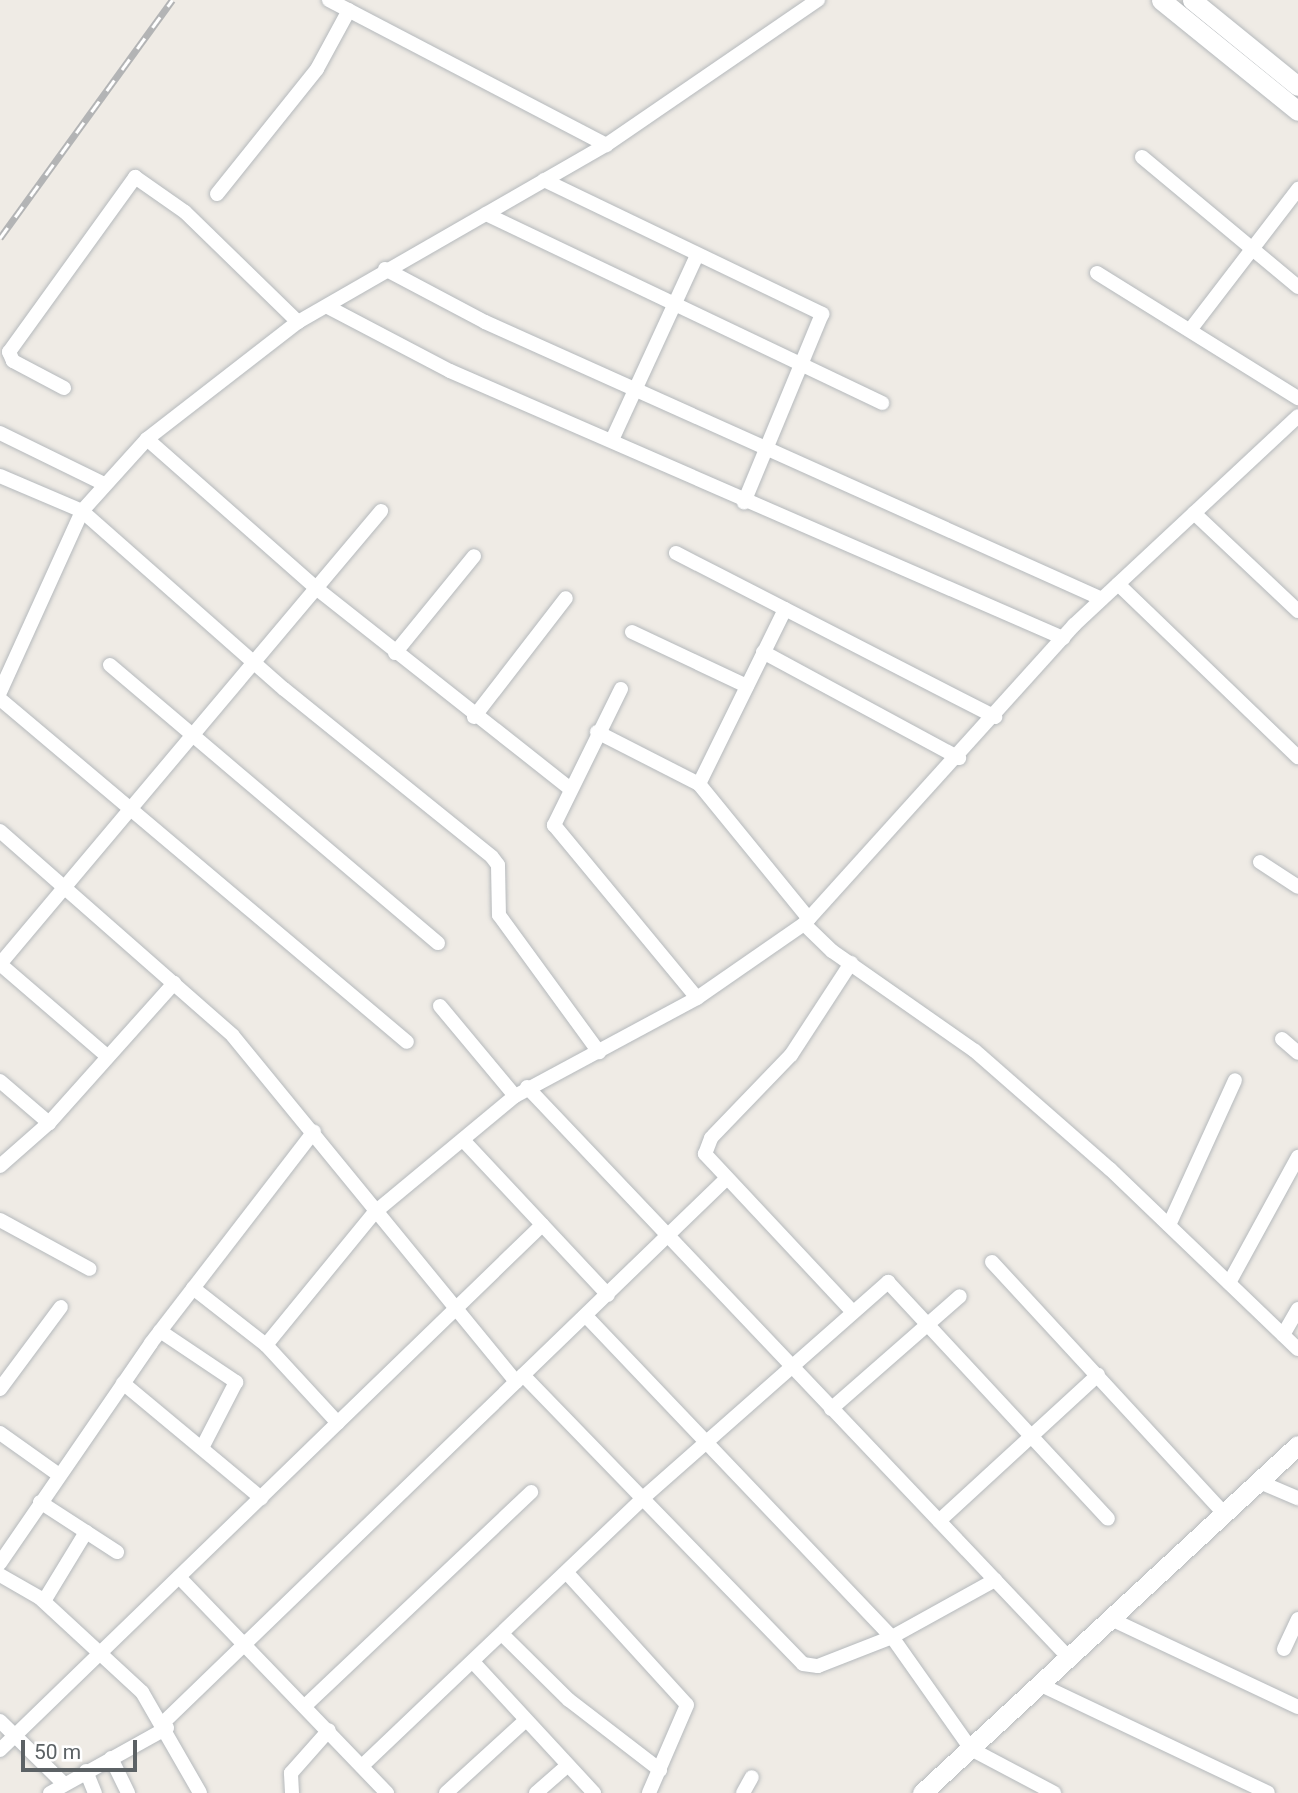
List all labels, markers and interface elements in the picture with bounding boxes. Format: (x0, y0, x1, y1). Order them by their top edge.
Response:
scale bar (24, 1727, 140, 1771)
text: 50 m (34, 1740, 81, 1764)

